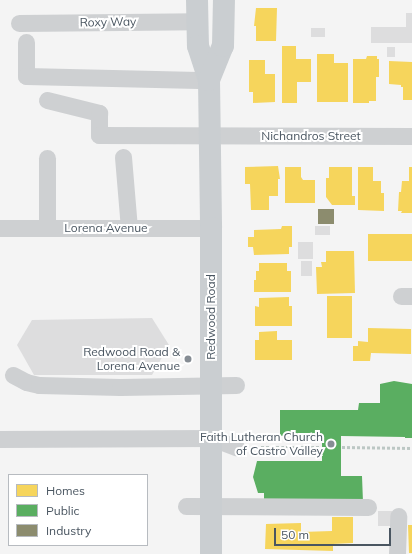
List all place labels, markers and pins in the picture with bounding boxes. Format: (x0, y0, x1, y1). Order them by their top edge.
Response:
place label: Redwood Road & Lorena Avenue (83, 345, 180, 373)
marker: Redwood Road & Lorena Avenue (183, 354, 193, 364)
place label: Faith Lutheran Church of Castro Valley (200, 430, 323, 458)
marker: Faith Lutheran Church of Castro Valley (326, 439, 336, 449)

